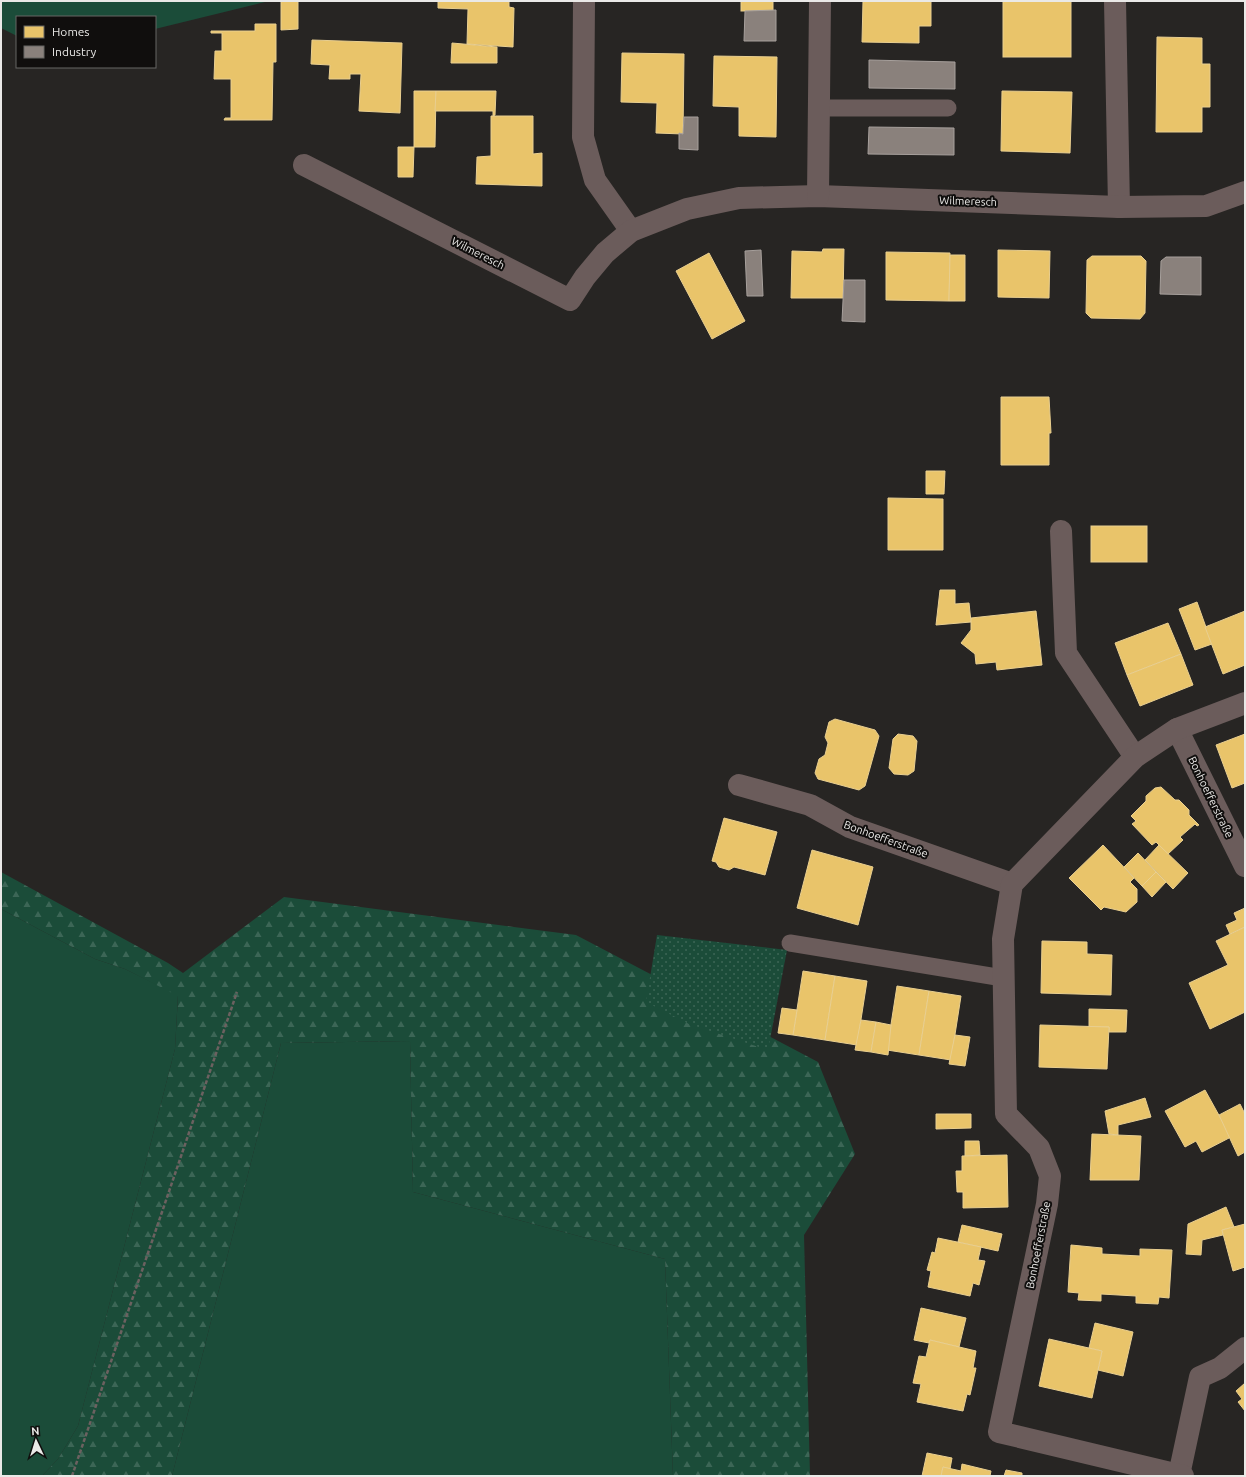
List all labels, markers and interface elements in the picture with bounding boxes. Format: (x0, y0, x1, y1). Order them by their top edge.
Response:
legend (16, 16, 156, 68)
text: Homes (52, 25, 90, 38)
text: Industry (52, 45, 97, 58)
street label: Wilmeresch (939, 194, 997, 208)
street label: Wilmeresch (449, 235, 507, 271)
street label: Bonhoefferstraße (1186, 754, 1236, 840)
street label: Bonhoefferstraße (842, 818, 930, 860)
street label: Bonhoefferstraße (1024, 1200, 1052, 1290)
north arrow (16, 1421, 56, 1461)
text: N (31, 1425, 40, 1437)

